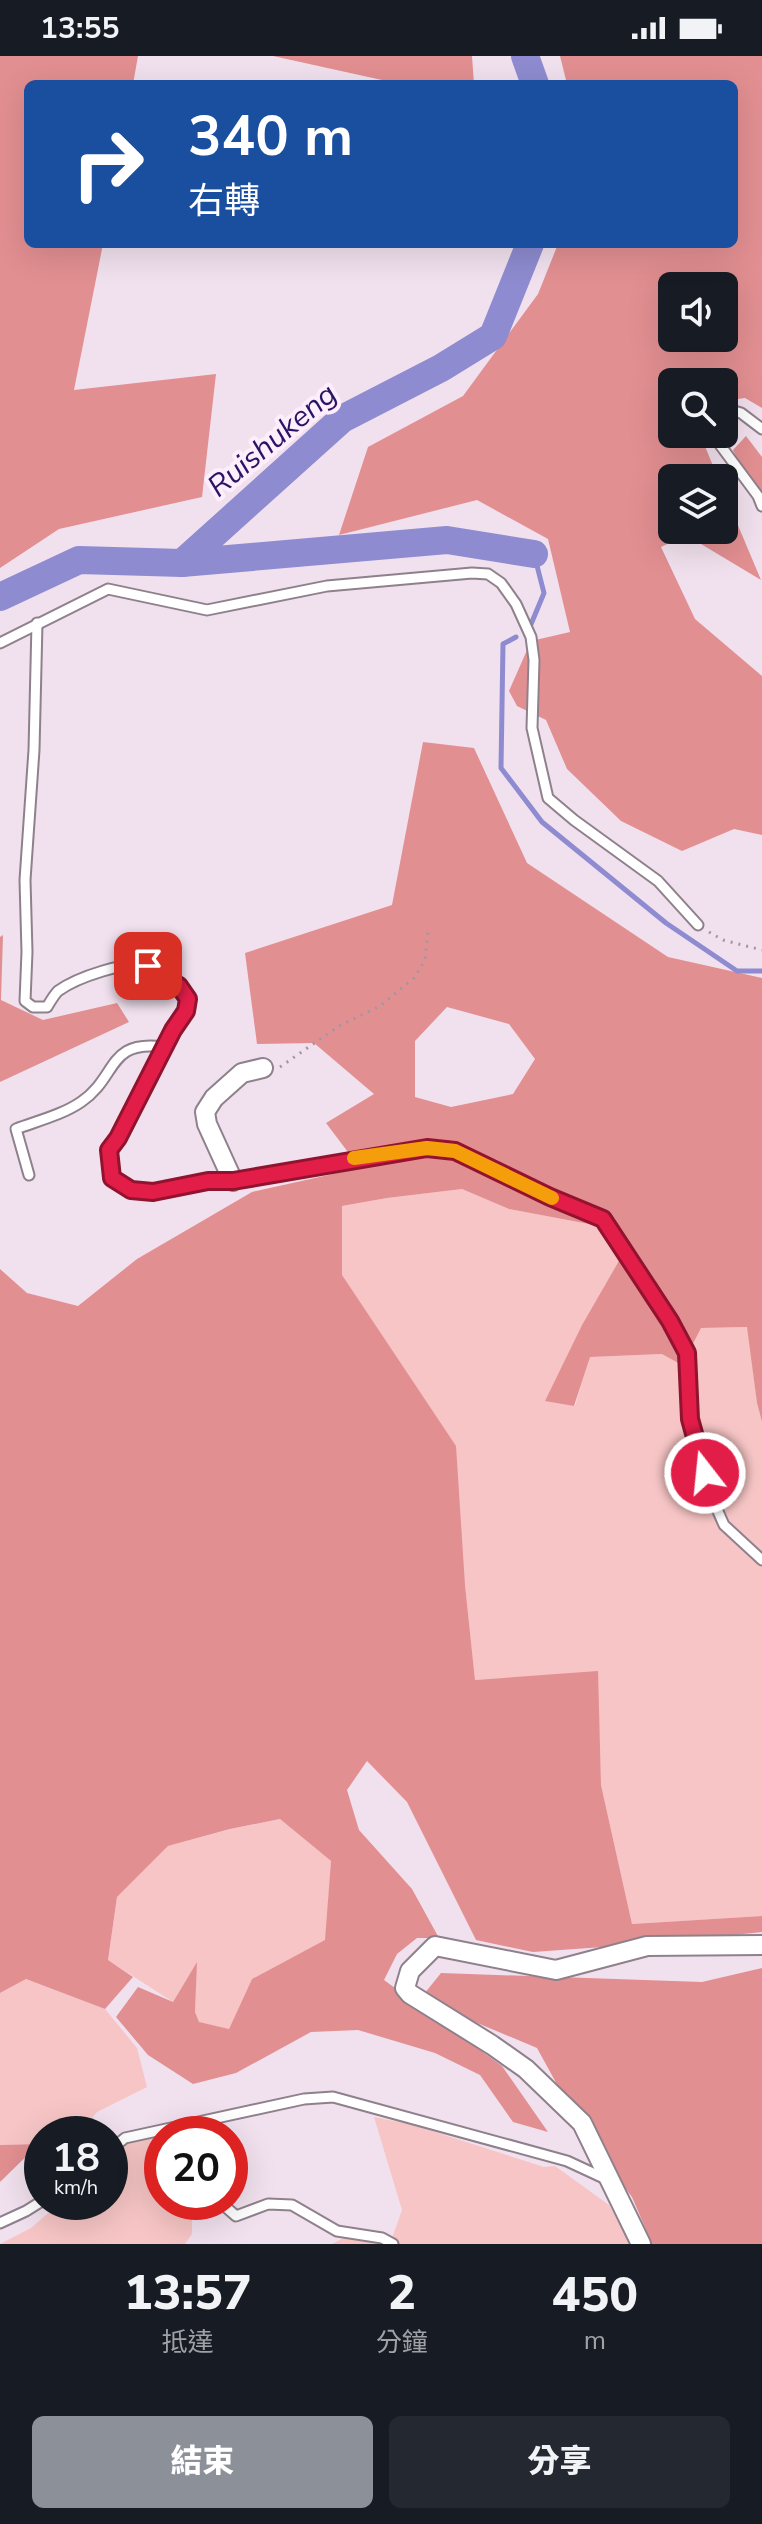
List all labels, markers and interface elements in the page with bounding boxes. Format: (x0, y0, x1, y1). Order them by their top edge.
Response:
text: 13:55 (40, 8, 119, 49)
text: 340 m (188, 98, 353, 175)
icon: right (56, 112, 160, 216)
text: 右轉 (188, 177, 260, 226)
map controls (658, 272, 738, 544)
button: sound (658, 272, 738, 352)
button: search (658, 368, 738, 448)
water label: Ruishukeng (199, 374, 346, 507)
button: layers (658, 464, 738, 544)
pin (114, 932, 182, 1000)
icon: arrive (126, 944, 170, 988)
position arrow (663, 1431, 747, 1515)
speed limit sign: 20 (144, 2116, 248, 2220)
text: 18 (52, 2131, 100, 2185)
text: km/h (54, 2174, 98, 2201)
text: 13:57 (124, 2260, 252, 2326)
text: 2 (387, 2260, 416, 2326)
text: 450 (552, 2262, 638, 2328)
text: m (584, 2323, 606, 2358)
text: 抵達 (162, 2325, 214, 2360)
text: 分鐘 (376, 2325, 428, 2360)
button: 結束 (32, 2416, 373, 2508)
button: 分享 (389, 2416, 730, 2508)

